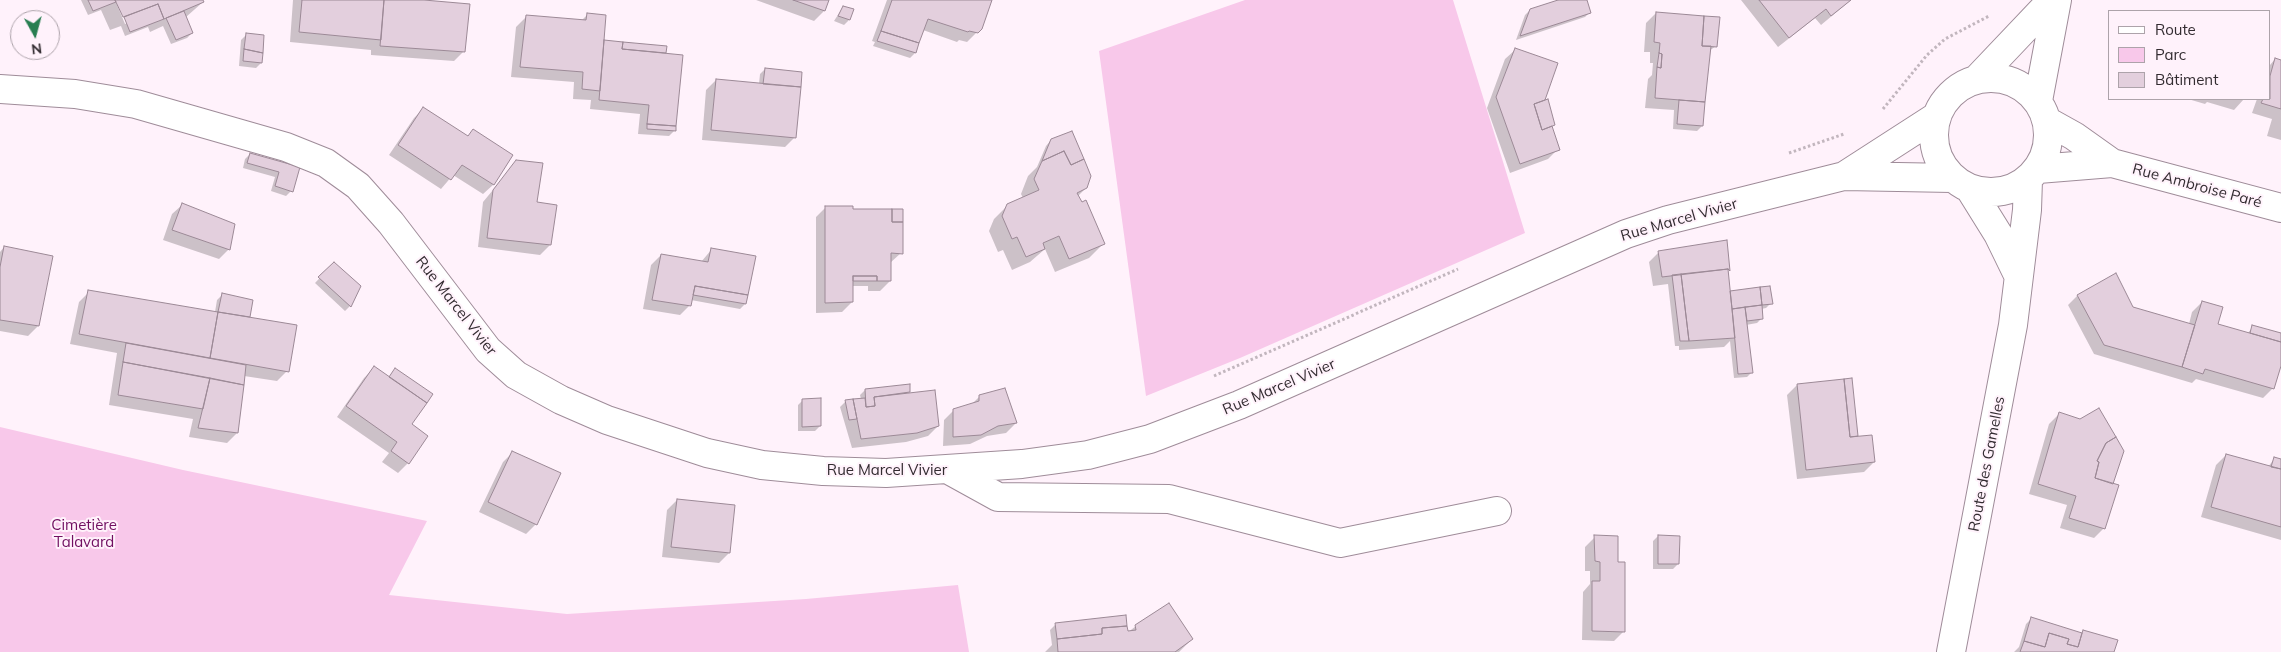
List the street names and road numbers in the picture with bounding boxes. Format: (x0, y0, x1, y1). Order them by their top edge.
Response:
street label: Rue Ambroise Paré (2130, 160, 2264, 212)
street label: Rue Marcel Vivier (1619, 195, 1739, 245)
street label: Rue Marcel Vivier (412, 253, 500, 359)
street label: Rue Marcel Vivier (1220, 355, 1338, 419)
street label: Route des Gamelles (1965, 395, 2009, 533)
street label: Rue Marcel Vivier (827, 461, 947, 479)

